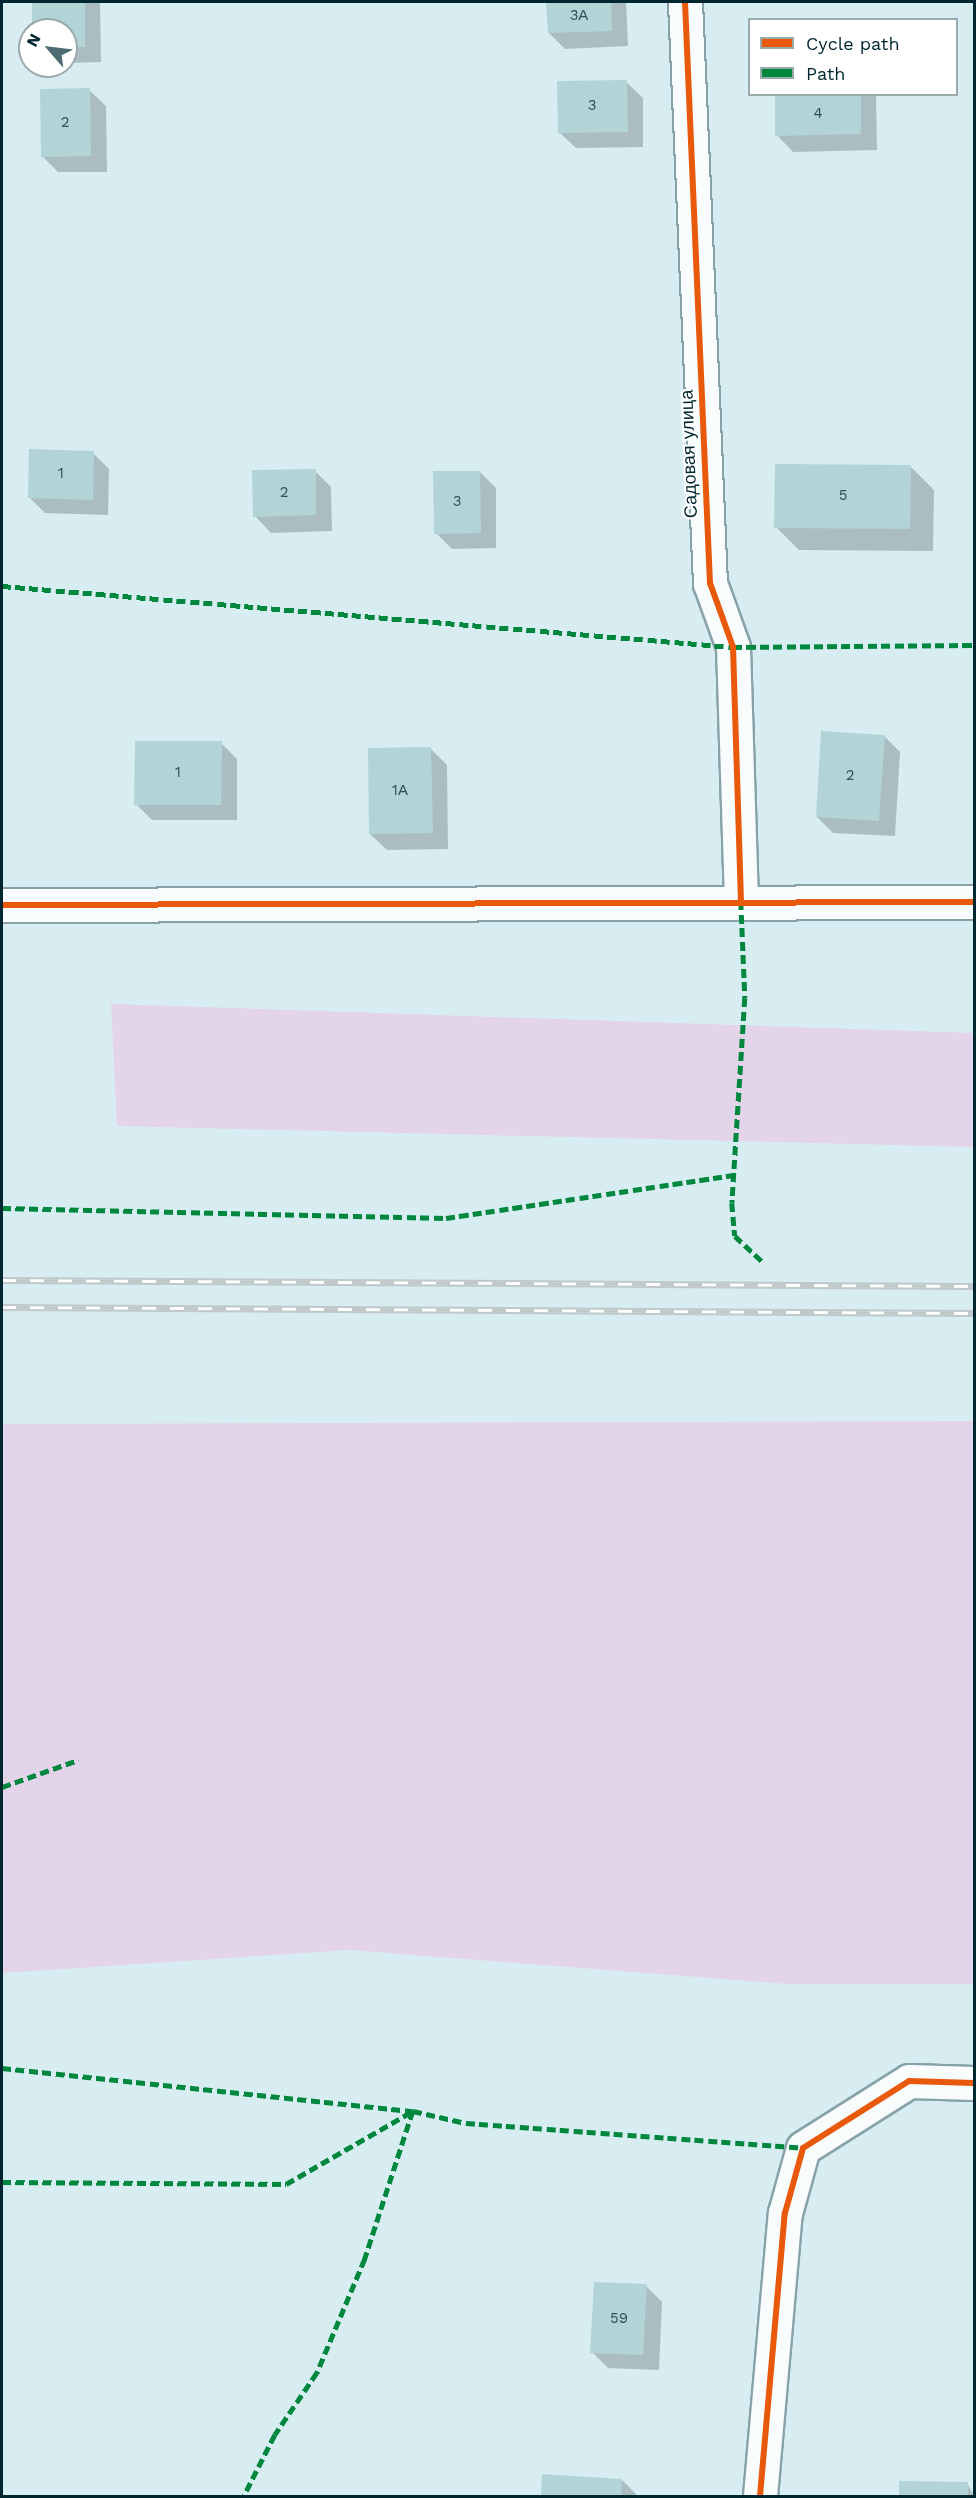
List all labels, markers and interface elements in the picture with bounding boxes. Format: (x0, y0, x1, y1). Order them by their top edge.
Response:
house number: 3А (570, 7, 588, 25)
north arrow (18, 18, 78, 78)
legend (748, 18, 958, 96)
text: N (22, 31, 45, 50)
text: Cycle path (806, 33, 900, 54)
text: Path (806, 63, 846, 84)
house number: 3 (588, 97, 596, 115)
house number: 4 (813, 105, 823, 123)
house number: 2 (61, 114, 69, 132)
street label: Садовая улица (676, 389, 702, 519)
house number: 1 (58, 465, 64, 483)
house number: 2 (280, 484, 288, 502)
house number: 5 (839, 487, 847, 505)
house number: 3 (453, 493, 461, 511)
house number: 1 (175, 764, 181, 782)
house number: 2 (846, 767, 854, 785)
house number: 1А (392, 782, 408, 800)
house number: 59 (610, 2310, 628, 2328)

